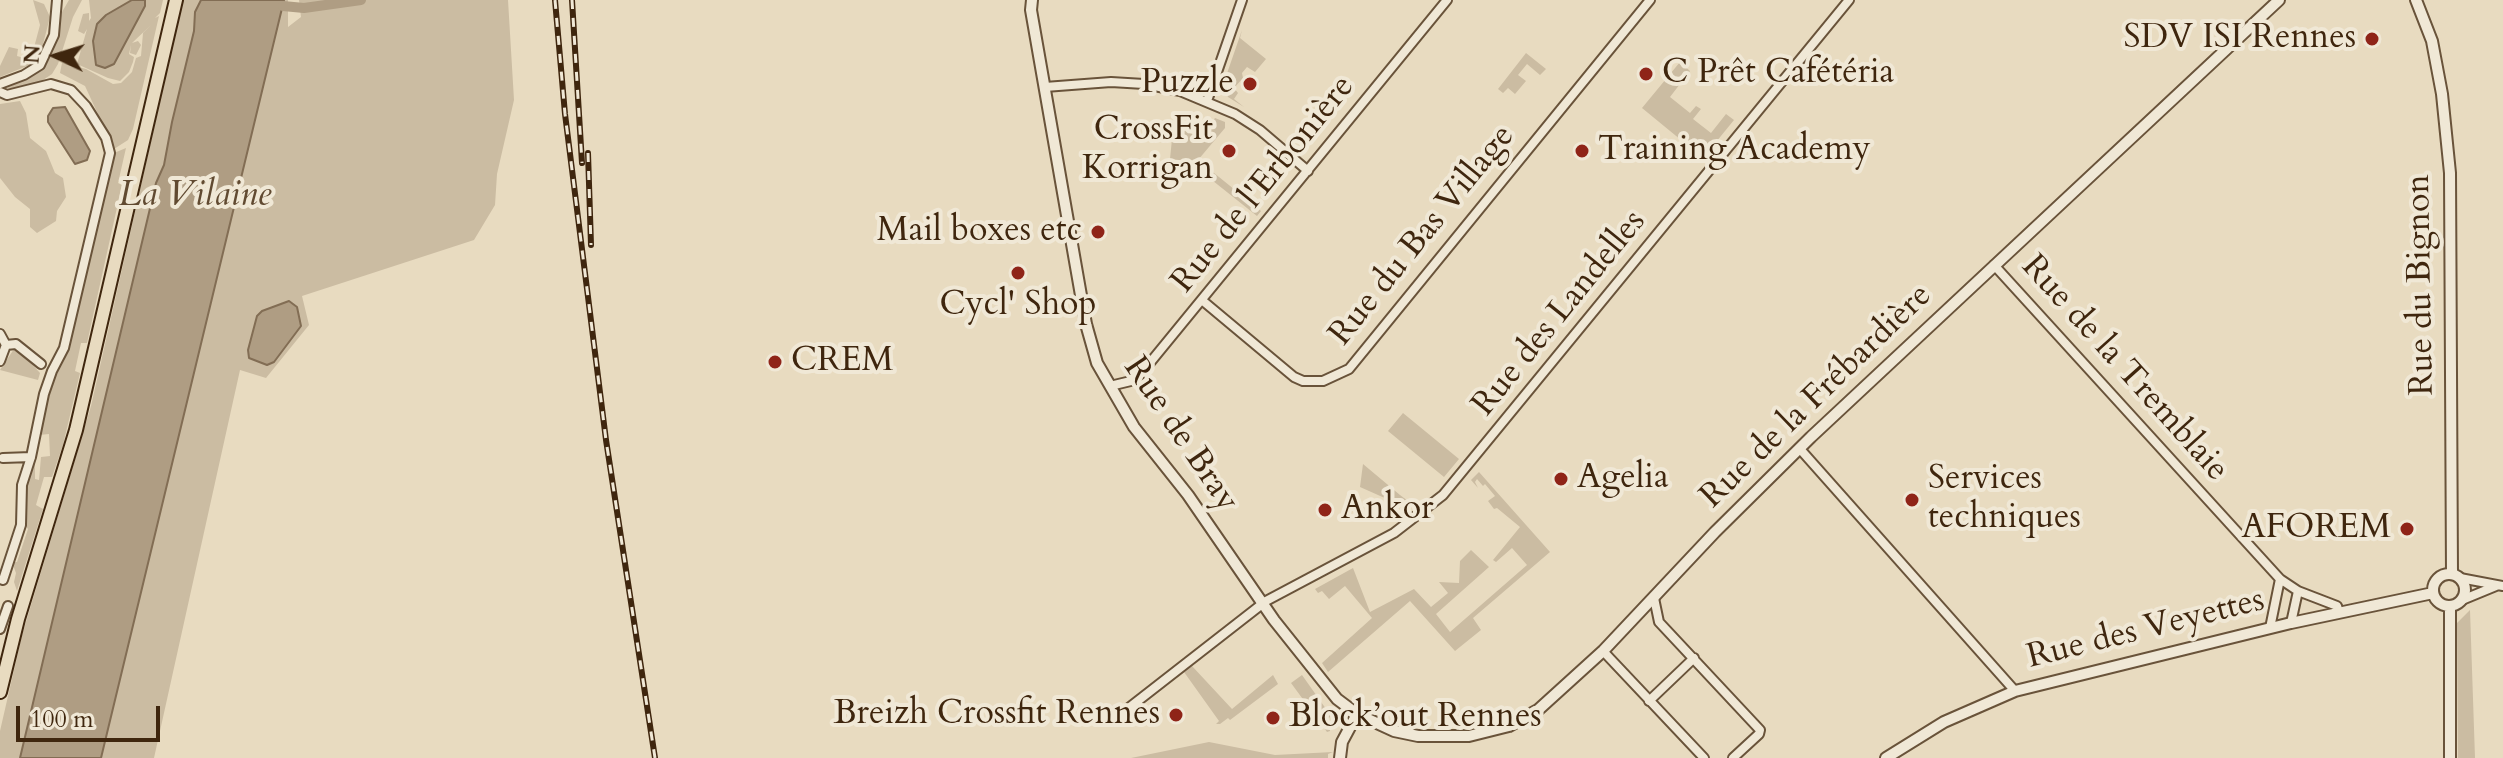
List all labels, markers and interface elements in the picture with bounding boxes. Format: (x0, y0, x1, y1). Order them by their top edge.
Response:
north arrow (16, 16, 96, 96)
place label: SDV ISI Rennes (2123, 19, 2356, 59)
marker: SDV ISI Rennes (2363, 30, 2381, 48)
text: N (16, 44, 48, 65)
place label: C Prêt Cafétéria (1662, 54, 1894, 94)
place label: Puzzle (1141, 64, 1234, 104)
marker: C Prêt Cafétéria (1637, 65, 1655, 83)
street label: Rue de l'Erbonière (1164, 68, 1364, 302)
marker: Puzzle (1241, 75, 1259, 93)
place label: CrossFit Korrigan (1082, 111, 1213, 190)
street label: Rue du Bas Village (1322, 117, 1524, 355)
place label: Training Academy (1598, 131, 1871, 171)
marker: CrossFit Korrigan (1220, 142, 1238, 160)
marker: Training Academy (1573, 142, 1591, 160)
street label: Rue du Bignon (2400, 174, 2444, 396)
water label: La Vilaine (119, 175, 271, 219)
street label: Rue des Landelles (1465, 203, 1655, 425)
place label: Mail boxes etc (877, 212, 1082, 252)
marker: Mail boxes etc (1089, 223, 1107, 241)
street label: Rue de la Tremblaie (2012, 248, 2236, 490)
marker: Cycl' Shop (1009, 264, 1027, 282)
street label: Rue de la Frébardière (1693, 276, 1941, 518)
place label: Cycl' Shop (939, 286, 1097, 326)
place label: CREM (791, 342, 894, 382)
street label: Rue de Bray (1113, 350, 1247, 520)
marker: CREM (766, 353, 784, 371)
place label: Agelia (1577, 459, 1669, 499)
place label: Services techniques (1928, 460, 2081, 540)
marker: Agelia (1552, 470, 1570, 488)
place label: Ankor (1341, 490, 1433, 530)
marker: Services techniques (1903, 491, 1921, 509)
marker: Ankor (1316, 501, 1334, 519)
place label: AFOREM (2241, 509, 2391, 549)
marker: AFOREM (2398, 520, 2416, 538)
street label: Rue des Veyettes (2023, 581, 2269, 679)
scale bar (20, 690, 164, 740)
place label: Breizh Crossfit Rennes (834, 695, 1160, 735)
place label: Block’out Rennes (1289, 698, 1542, 738)
text: 100 m (30, 703, 94, 736)
marker: Breizh Crossfit Rennes (1167, 706, 1185, 724)
marker: Block’out Rennes (1264, 709, 1282, 727)

